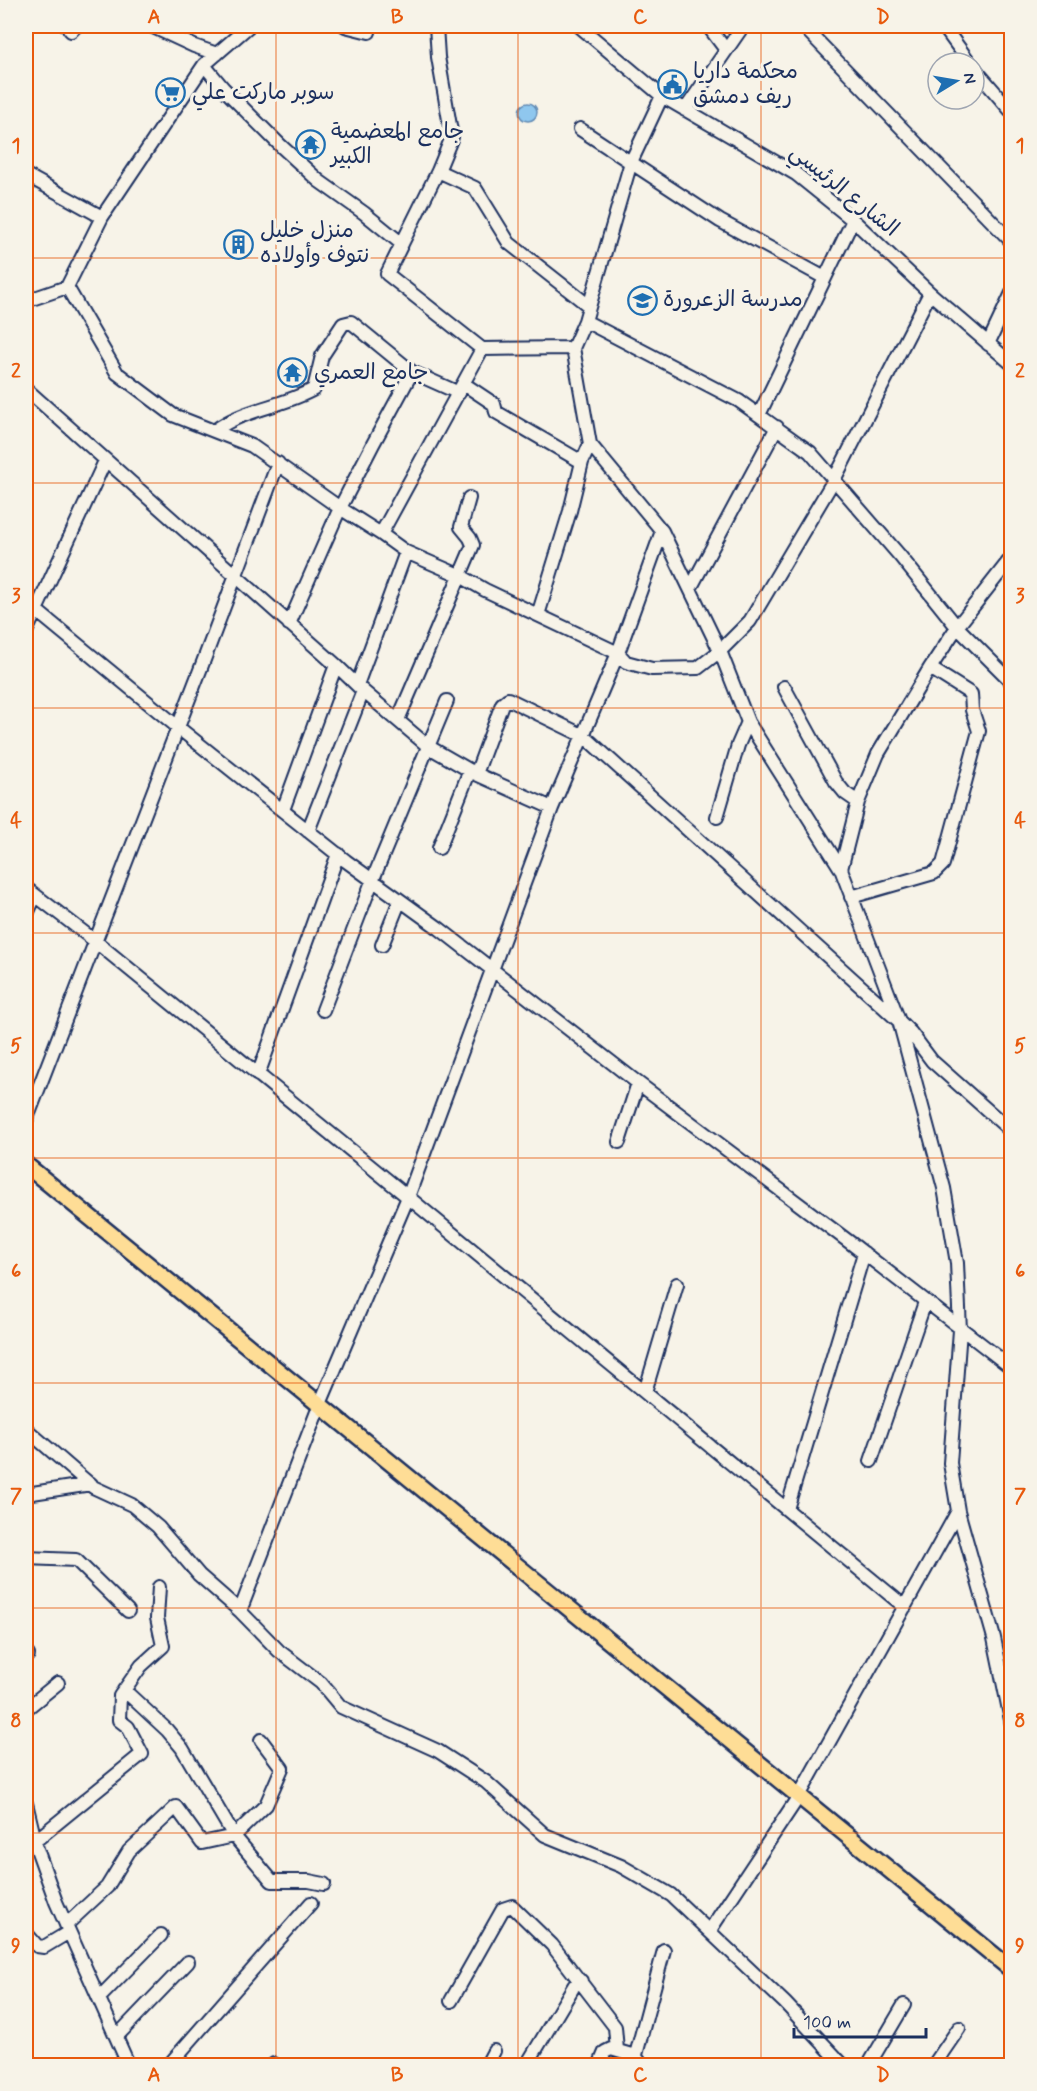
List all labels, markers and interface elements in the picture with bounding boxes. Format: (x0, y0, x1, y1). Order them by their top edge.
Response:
text: A (147, 4, 161, 31)
text: B (391, 4, 404, 31)
text: C (633, 4, 648, 31)
text: D (876, 4, 890, 31)
north arrow (926, 51, 986, 111)
place label: محكمة داريا ريف دمشق (693, 58, 798, 111)
public building icon: محكمة داريا ريف دمشق (656, 69, 688, 101)
text: N (958, 71, 981, 86)
supermarket icon: سوبر ماركت علي (155, 77, 187, 109)
place label: سوبر ماركت علي (192, 79, 335, 111)
place label: جامع المعضمية الكبير (329, 118, 464, 171)
temple icon: جامع المعضمية الكبير (294, 129, 326, 161)
text: 1 (12, 133, 20, 160)
text: 1 (1016, 133, 1024, 160)
street label: الشارع الرئيسي (781, 139, 904, 247)
place label: منزل خليل نتوف وأولاده (260, 217, 369, 270)
building icon: منزل خليل نتوف وأولاده (223, 228, 255, 260)
school or university icon: مدرسة الزعرورة (626, 284, 658, 316)
place label: مدرسة الزعرورة (663, 286, 803, 314)
temple icon: جامع العمري (277, 357, 309, 389)
text: 2 (11, 358, 21, 385)
text: 2 (1015, 358, 1025, 385)
place label: جامع العمري (314, 359, 429, 388)
text: 3 (11, 583, 21, 610)
text: 3 (1015, 583, 1025, 610)
text: 4 (10, 808, 22, 835)
text: 4 (1014, 808, 1026, 835)
text: 5 (10, 1033, 22, 1060)
text: 5 (1014, 1033, 1026, 1060)
text: 6 (11, 1258, 21, 1285)
text: 6 (1015, 1258, 1025, 1285)
text: 7 (10, 1483, 22, 1510)
text: 7 (1014, 1483, 1026, 1510)
text: 8 (10, 1708, 22, 1735)
text: 8 (1014, 1708, 1026, 1735)
text: 9 (11, 1933, 21, 1960)
text: 9 (1015, 1933, 1025, 1960)
scale bar (794, 2001, 926, 2039)
text: 100 m (803, 2011, 851, 2035)
text: A (147, 2062, 161, 2089)
text: B (391, 2062, 404, 2089)
text: C (633, 2062, 648, 2089)
text: D (876, 2062, 890, 2089)

